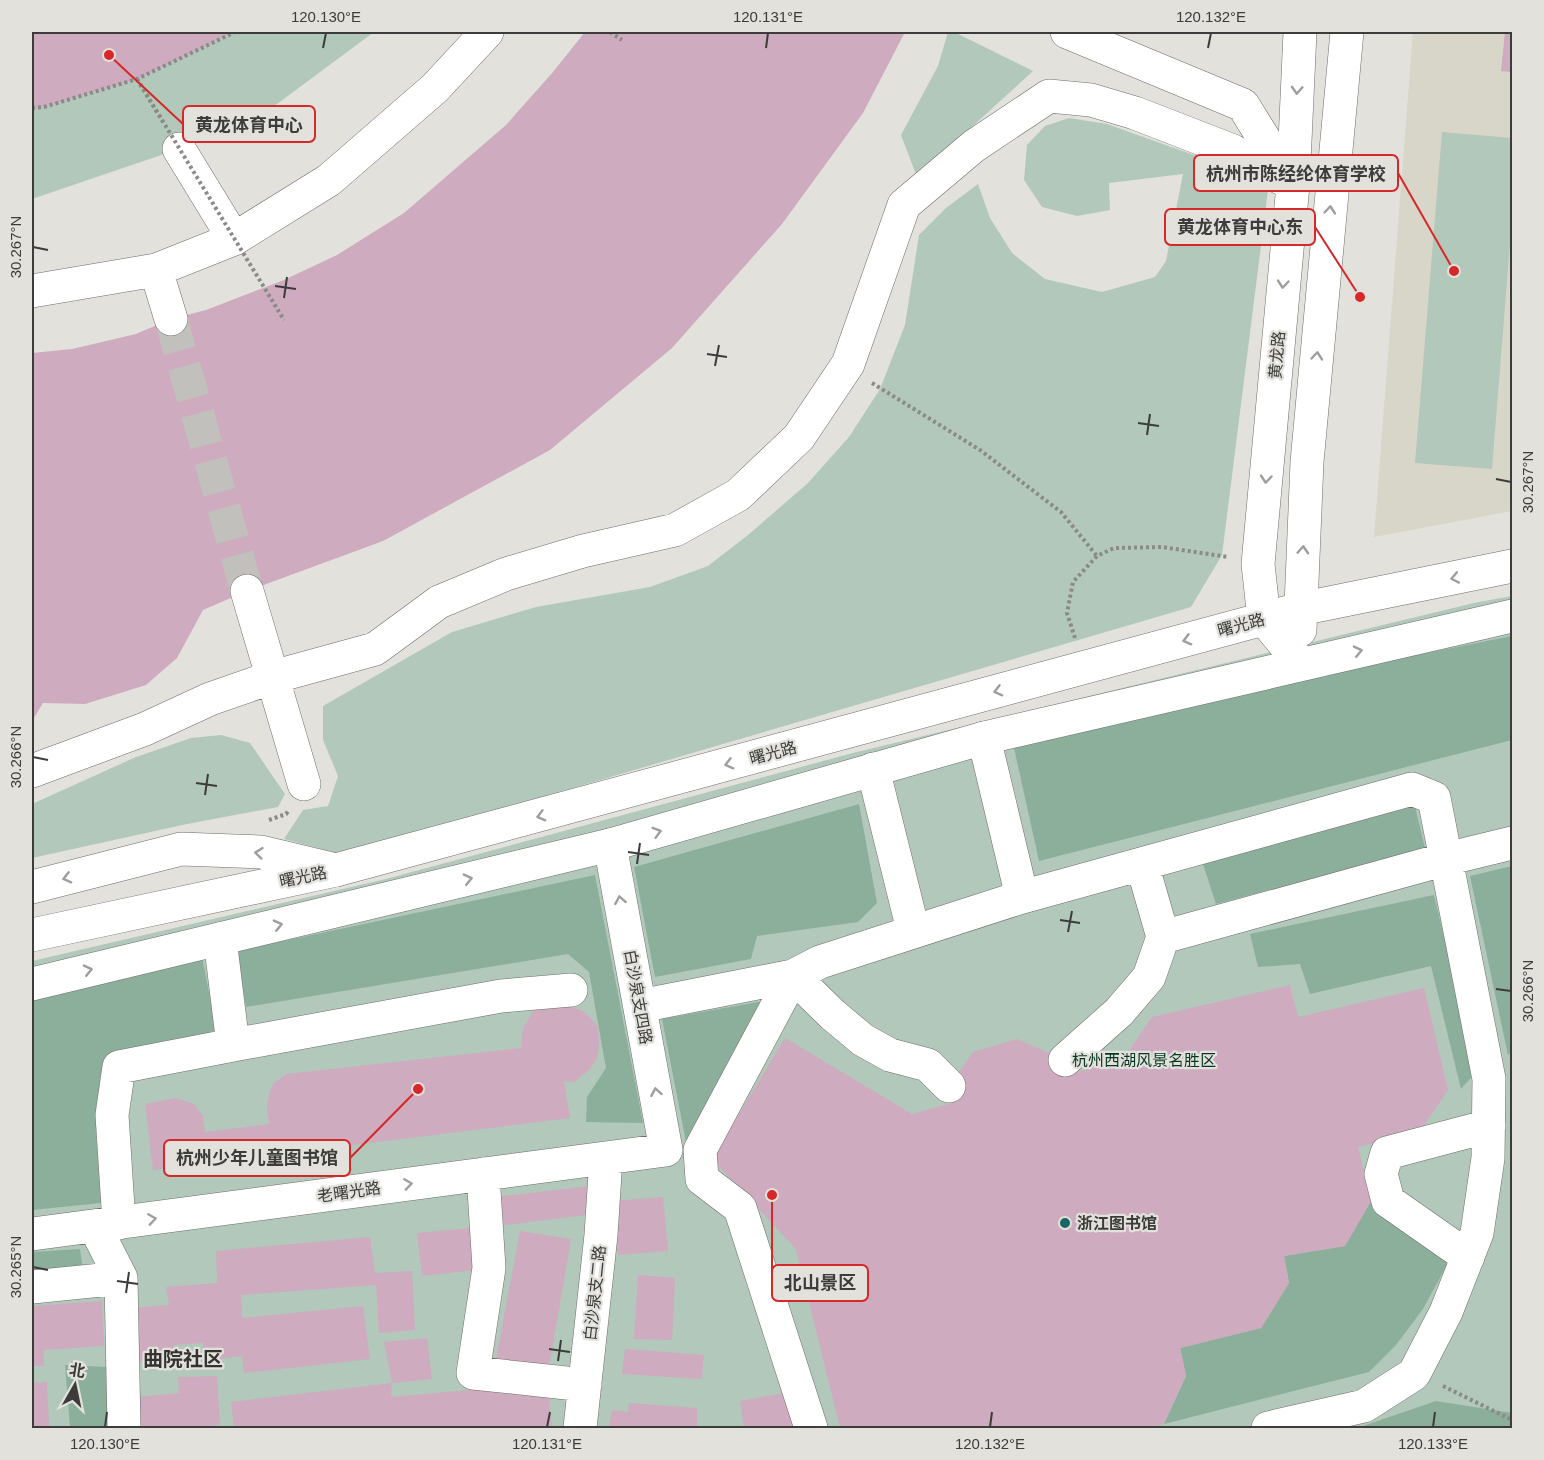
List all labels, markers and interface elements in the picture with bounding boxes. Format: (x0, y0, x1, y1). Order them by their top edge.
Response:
text: 120.130°E (291, 8, 361, 25)
text: 120.131°E (733, 8, 803, 25)
text: 120.132°E (1176, 8, 1246, 25)
one-way arrow (1291, 85, 1304, 94)
callout: 黄龙体育中心 (183, 106, 315, 142)
text: 黄龙体育中心 (195, 115, 303, 135)
callout: 杭州市陈经纶体育学校 (1194, 155, 1398, 191)
text: 杭州市陈经纶体育学校 (1206, 164, 1386, 184)
one-way arrow (1323, 205, 1336, 214)
callout: 黄龙体育中心东 (1165, 209, 1315, 245)
text: 30.267°N (7, 216, 24, 278)
text: 黄龙体育中心东 (1177, 217, 1303, 237)
one-way arrow (1277, 280, 1290, 289)
street label: 黄龙路 (1266, 330, 1288, 380)
one-way arrow (1310, 351, 1323, 360)
text: 30.267°N (1519, 451, 1536, 513)
one-way arrow (1260, 474, 1273, 483)
one-way arrow (1296, 546, 1309, 555)
one-way arrow (1450, 571, 1460, 584)
street label: 曙光路 (1216, 611, 1266, 639)
one-way arrow (1182, 632, 1192, 645)
one-way arrow (1352, 646, 1362, 659)
one-way arrow (994, 683, 1004, 696)
text: 30.266°N (7, 726, 24, 788)
street label: 曙光路 (748, 739, 798, 767)
one-way arrow (725, 757, 735, 770)
one-way arrow (536, 808, 546, 821)
one-way arrow (651, 827, 662, 839)
one-way arrow (254, 847, 263, 860)
street label: 曙光路 (278, 864, 328, 890)
one-way arrow (63, 871, 73, 884)
one-way arrow (462, 874, 472, 887)
one-way arrow (615, 896, 627, 905)
one-way arrow (273, 919, 283, 932)
street label: 白沙泉支四路 (621, 948, 655, 1046)
text: 30.266°N (1519, 960, 1536, 1022)
one-way arrow (83, 965, 93, 978)
park label: 杭州西湖风景名胜区 (1072, 1052, 1216, 1069)
one-way arrow (650, 1088, 662, 1097)
callout: 杭州少年儿童图书馆 (164, 1140, 350, 1176)
text: 杭州少年儿童图书馆 (176, 1147, 338, 1168)
street label: 老曙光路 (316, 1179, 382, 1205)
one-way arrow (403, 1179, 412, 1191)
one-way arrow (147, 1213, 157, 1225)
place label: 浙江图书馆 (1077, 1215, 1157, 1232)
marker: 浙江图书馆 (1058, 1216, 1072, 1230)
text: 30.265°N (7, 1236, 24, 1298)
street label: 白沙泉支二路 (582, 1244, 608, 1342)
callout: 北山景区 (772, 1265, 868, 1301)
text: 北山景区 (784, 1273, 856, 1293)
district label: 曲院社区 (143, 1348, 223, 1370)
north arrow (45, 1355, 105, 1415)
text: 北 (68, 1361, 87, 1380)
text: 120.130°E (70, 1435, 140, 1452)
text: 120.131°E (512, 1435, 582, 1452)
text: 120.132°E (955, 1435, 1025, 1452)
text: 120.133°E (1398, 1435, 1468, 1452)

